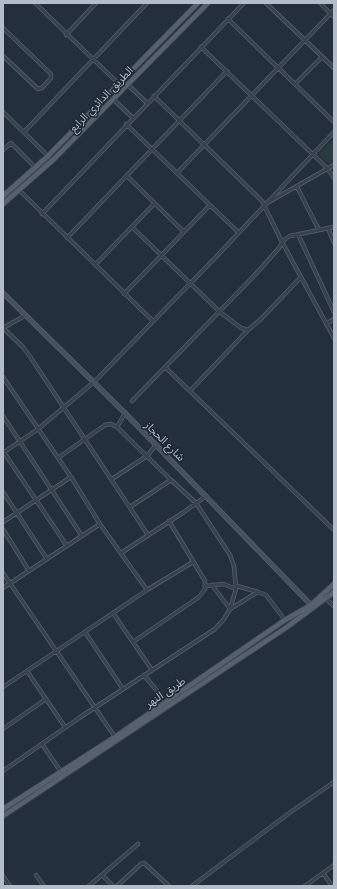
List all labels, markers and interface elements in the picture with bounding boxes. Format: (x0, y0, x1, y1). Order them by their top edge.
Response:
street label: الطريق الدائري الرابع (65, 63, 138, 137)
street label: شارع الحجاز (141, 417, 189, 465)
street label: طريق النهر (141, 673, 188, 712)

